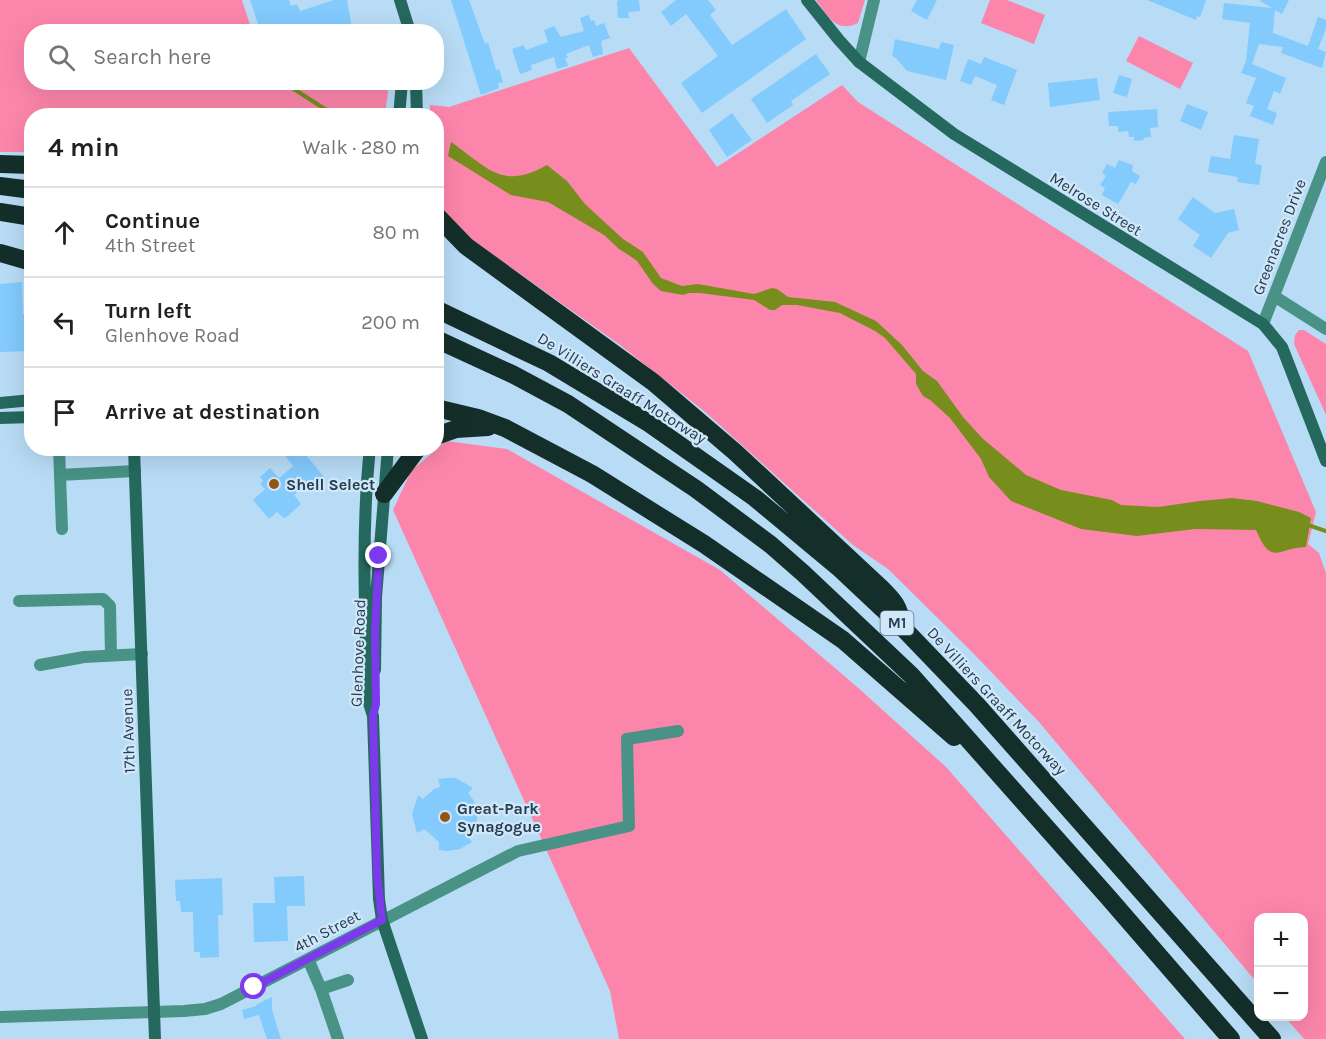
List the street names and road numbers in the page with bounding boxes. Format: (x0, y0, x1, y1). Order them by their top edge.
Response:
street label: Melrose Street (1046, 168, 1146, 240)
street label: Greenacres Drive (1248, 176, 1310, 298)
street label: De Villiers Graaff Motorway (534, 328, 710, 448)
street label: Glenhove Road (347, 599, 369, 707)
road number: M1 (880, 611, 914, 635)
street label: De Villiers Graaff Motorway (923, 623, 1071, 779)
street label: 17th Avenue (117, 688, 139, 774)
street label: 4th Street (291, 906, 363, 956)

